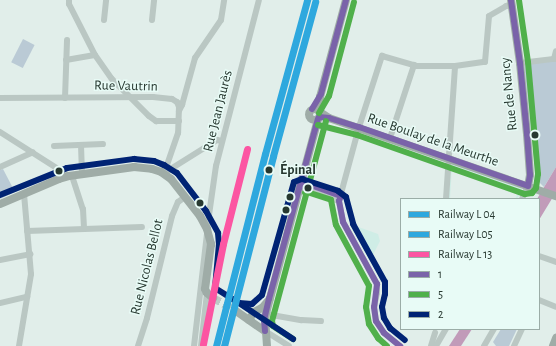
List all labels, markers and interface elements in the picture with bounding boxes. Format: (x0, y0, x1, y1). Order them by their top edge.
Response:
street label: Rue de Nancy (497, 57, 521, 131)
street label: Rue Jean Jaurès (200, 68, 236, 154)
street label: Rue Vautrin (94, 77, 158, 95)
street label: Rue Boulay de la Meurthe (365, 110, 501, 170)
unlabelled marker (530, 130, 540, 140)
place label: Épinal (280, 162, 316, 178)
marker: Épinal (262, 163, 276, 177)
unlabelled marker (54, 166, 64, 176)
unlabelled marker (303, 183, 313, 193)
unlabelled marker (285, 192, 295, 202)
unlabelled marker (195, 198, 205, 208)
legend (400, 198, 540, 330)
unlabelled marker (281, 205, 291, 215)
text: Railway L 04 (438, 208, 495, 220)
street label: Rue Nicolas Bellot (127, 217, 167, 317)
text: Railway L05 (438, 228, 493, 240)
text: Railway L 13 (438, 248, 492, 260)
text: 1 (438, 268, 442, 280)
text: 5 (438, 288, 443, 300)
text: 2 (438, 308, 443, 320)

